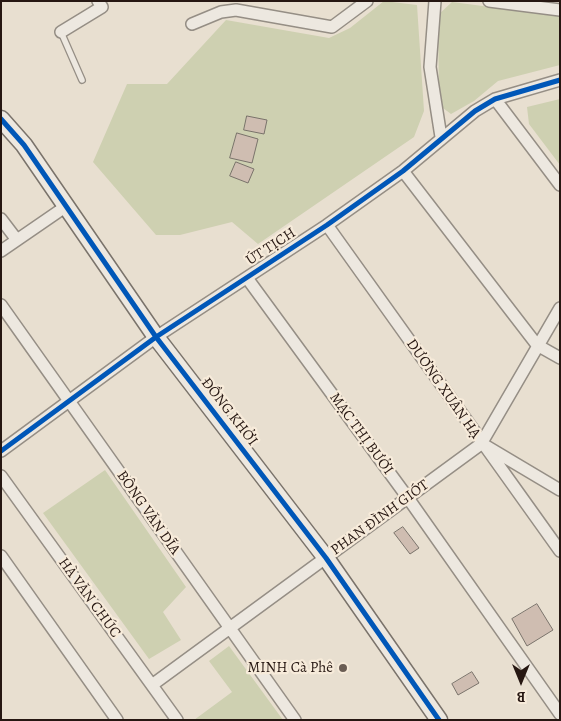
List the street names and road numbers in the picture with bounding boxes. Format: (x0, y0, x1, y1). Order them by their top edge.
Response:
street label: ÚT TỊCH (243, 224, 299, 270)
street label: DƯƠNG XUÂN HẠ (402, 336, 484, 442)
street label: ĐỒNG KHỞI (197, 374, 261, 450)
street label: MẠC THỊ BƯỞI (325, 390, 397, 478)
street label: BÔNG VĂN DĨA (112, 467, 184, 559)
street label: PHAN ĐÌNH GIÓT (327, 476, 433, 560)
street label: HÀ VĂN CHÚC (54, 555, 124, 641)

